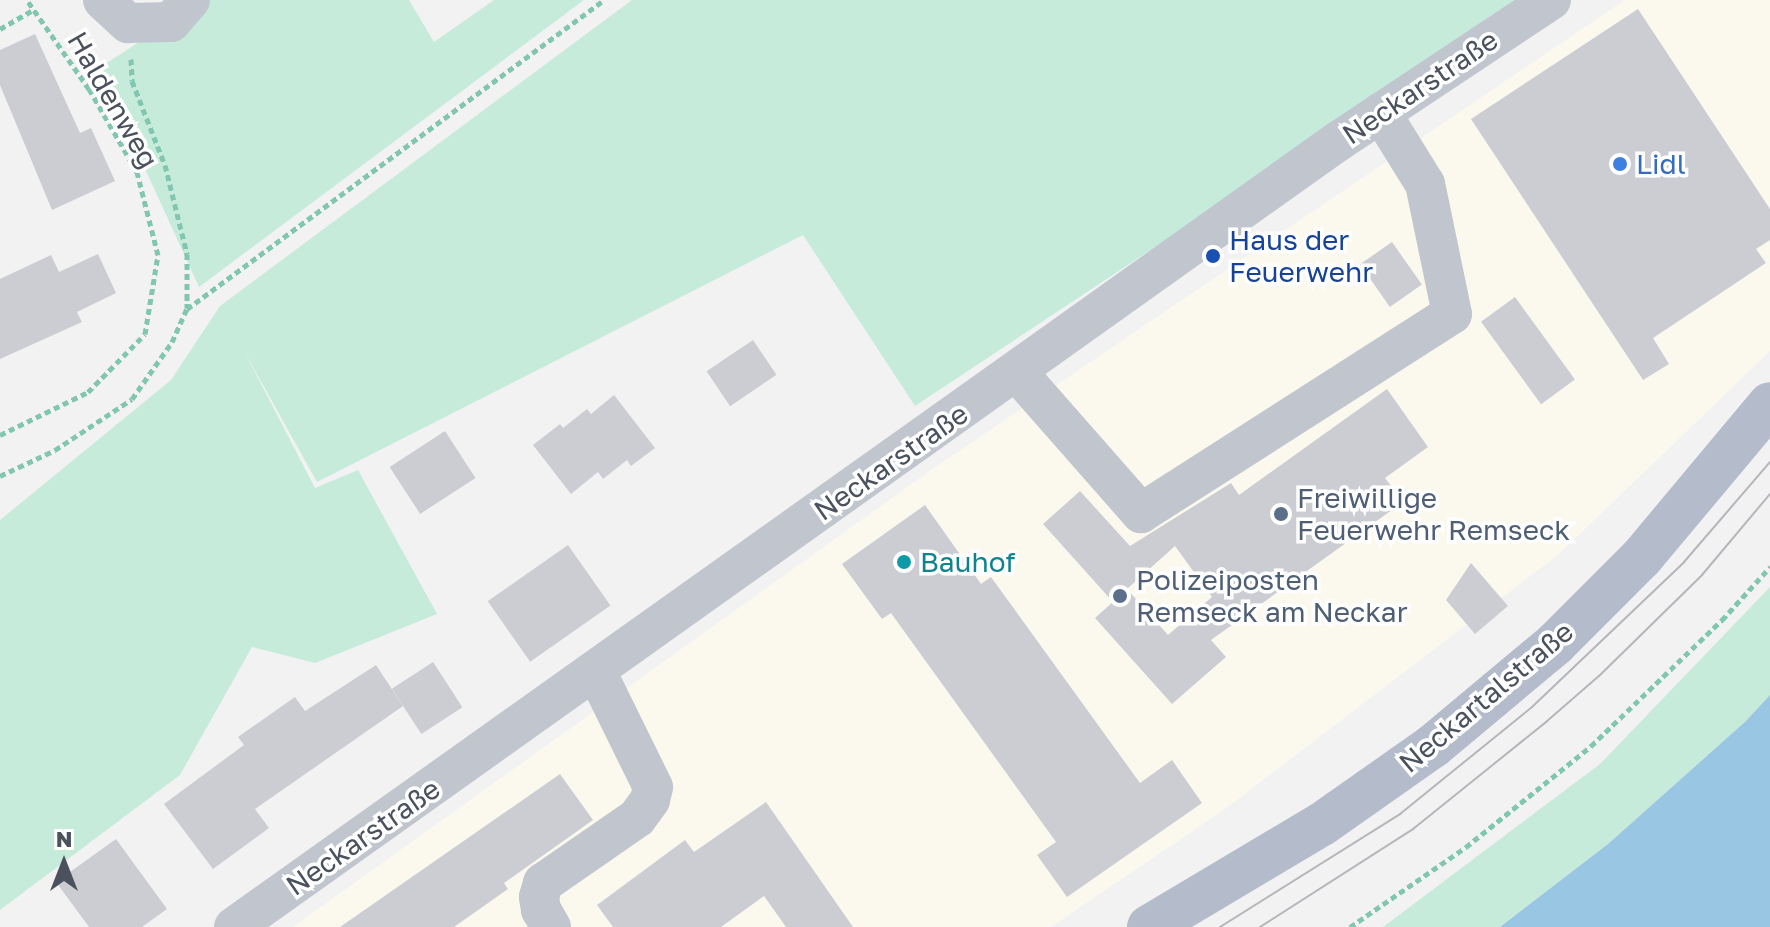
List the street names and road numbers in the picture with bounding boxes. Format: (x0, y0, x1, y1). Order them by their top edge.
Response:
street label: Neckarstraße (1336, 23, 1504, 151)
street label: Haldenweg (60, 26, 166, 174)
street label: Neckarstraße (808, 397, 974, 527)
street label: Neckartalstraße (1392, 615, 1580, 779)
street label: Neckarstraße (280, 772, 446, 902)

